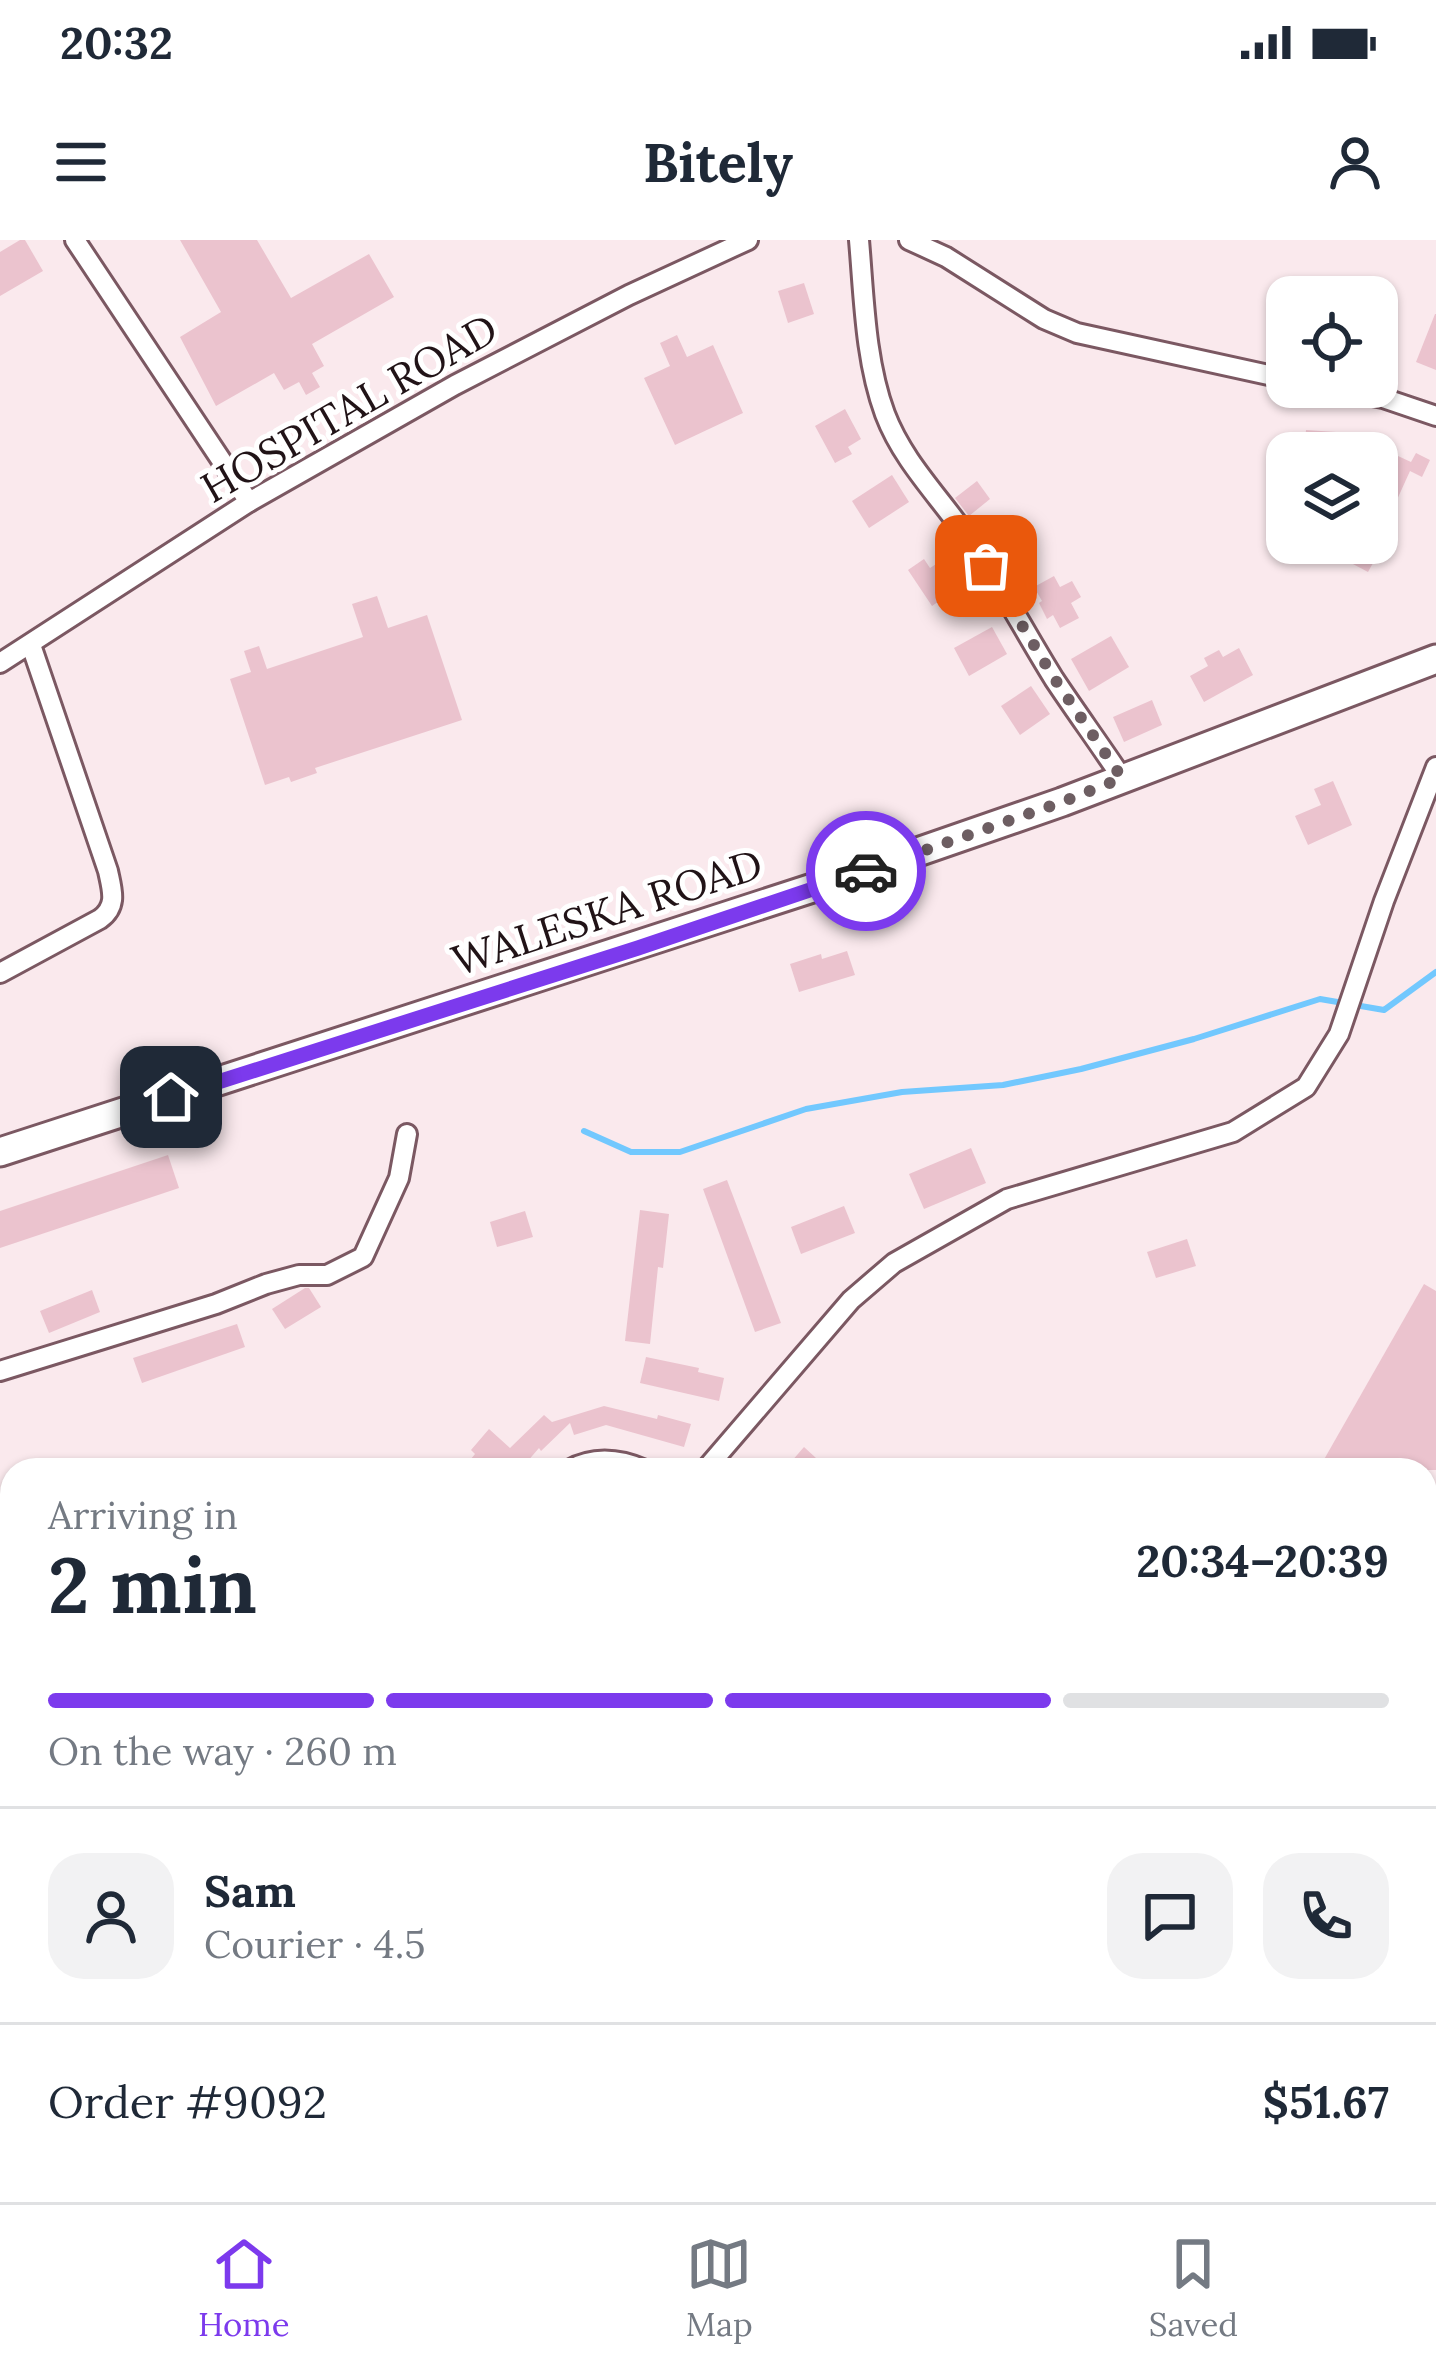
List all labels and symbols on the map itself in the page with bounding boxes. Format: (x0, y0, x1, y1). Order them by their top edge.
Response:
street label: HOSPITAL ROAD (191, 301, 507, 515)
pin (935, 515, 1037, 617)
courier (806, 811, 926, 931)
street label: WALESKA ROAD (445, 836, 769, 988)
pin (120, 1046, 222, 1148)

